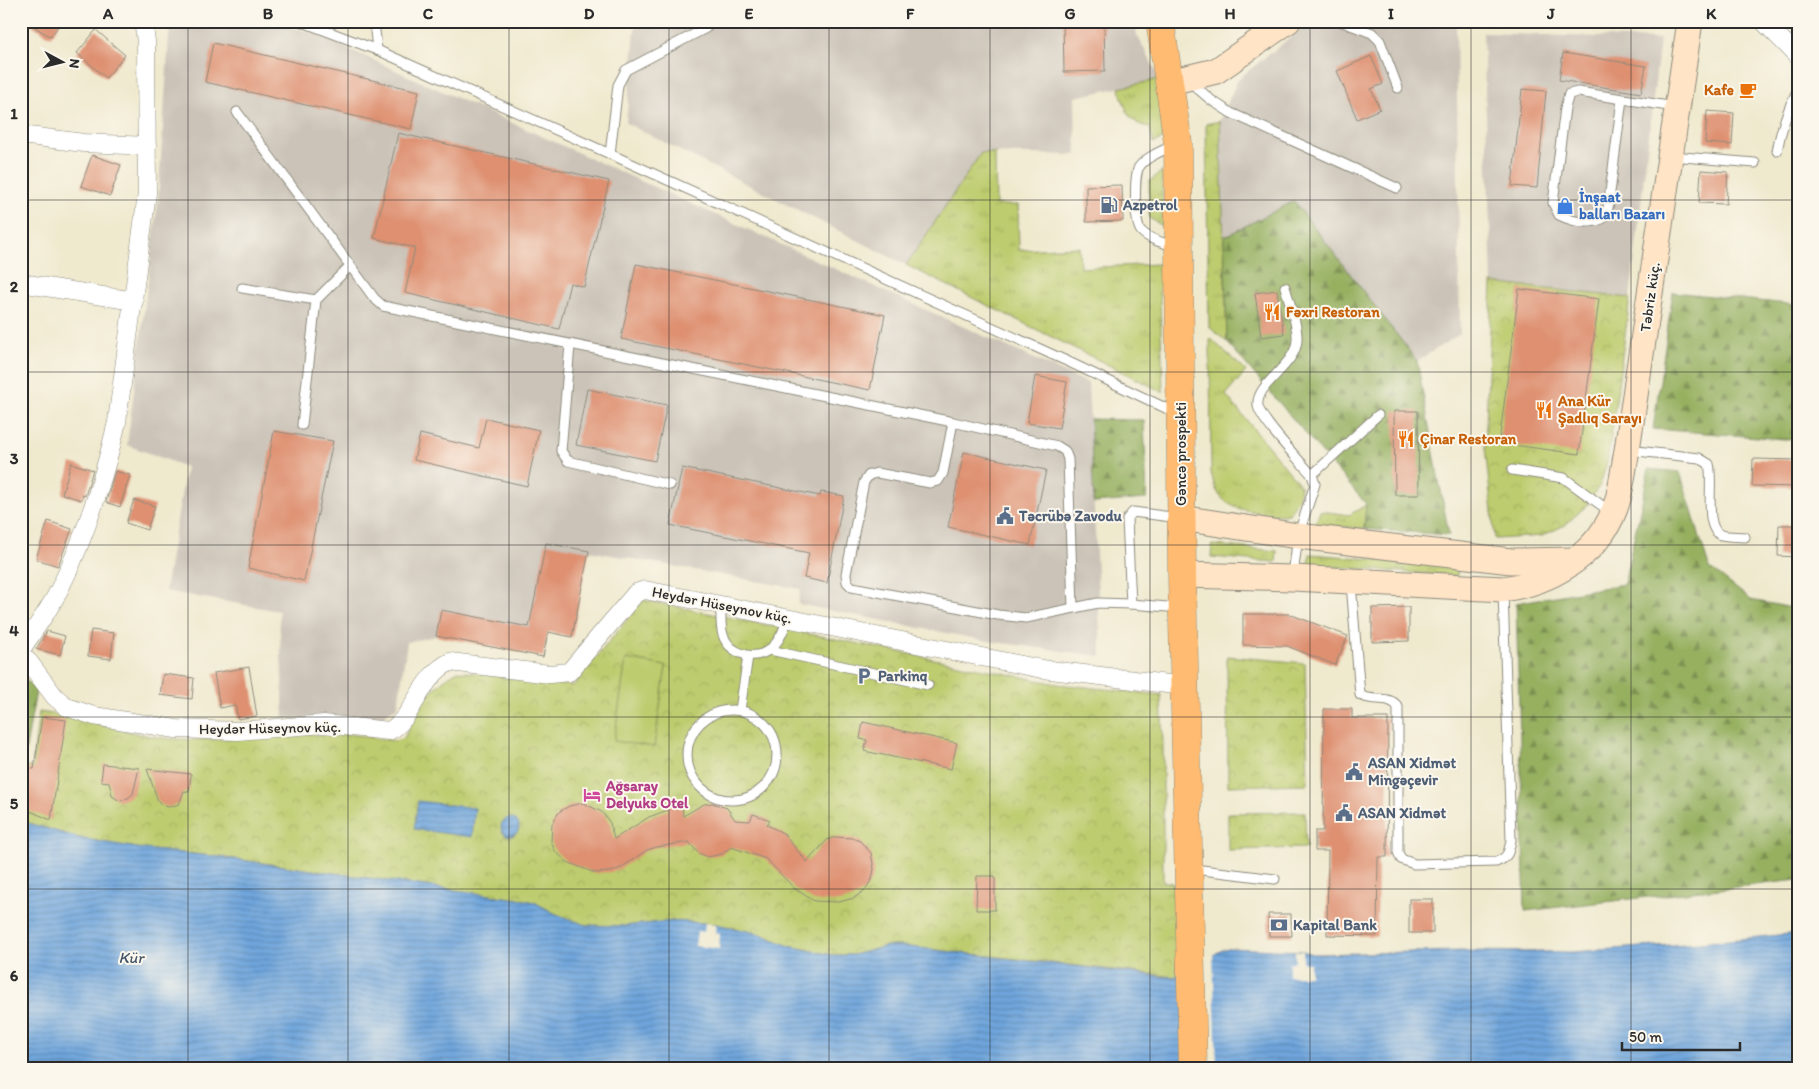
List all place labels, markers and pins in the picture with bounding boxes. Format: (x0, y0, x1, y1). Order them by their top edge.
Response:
cafe icon: Kafe (1738, 80, 1758, 100)
place label: Kafe (1704, 81, 1734, 99)
place label: İnşaat balları Bazarı (1579, 188, 1665, 223)
fuel station icon: Azpetrol (1099, 195, 1119, 215)
place label: Azpetrol (1122, 196, 1178, 215)
shop icon: İnşaat balları Bazarı (1555, 196, 1575, 216)
restaurant icon: Fəxri Restoran (1262, 302, 1282, 322)
place label: Fəxri Restoran (1286, 303, 1380, 321)
place label: Ana Kür Şadlıq Sarayı (1557, 392, 1642, 428)
restaurant icon: Ana Kür Şadlıq Sarayı (1534, 400, 1554, 420)
restaurant icon: Çinar Restoran (1396, 429, 1416, 449)
place label: Çinar Restoran (1420, 430, 1517, 449)
public building icon: Təcrübə Zavodu (995, 506, 1015, 526)
place label: Təcrübə Zavodu (1018, 507, 1122, 525)
parking icon: Parkinq (854, 666, 874, 686)
place label: Parkinq (878, 667, 928, 686)
place label: ASAN Xidmət Mingəçevir (1367, 754, 1456, 790)
public building icon: ASAN Xidmət Mingəçevir (1344, 762, 1364, 782)
place label: Ağsaray Delyuks Otel (605, 777, 689, 813)
hotel icon: Ağsaray Delyuks Otel (582, 785, 602, 805)
public building icon: ASAN Xidmət (1334, 803, 1354, 823)
place label: ASAN Xidmət (1357, 804, 1446, 822)
bank icon: Kapital Bank (1269, 915, 1289, 935)
place label: Kapital Bank (1293, 916, 1377, 935)

